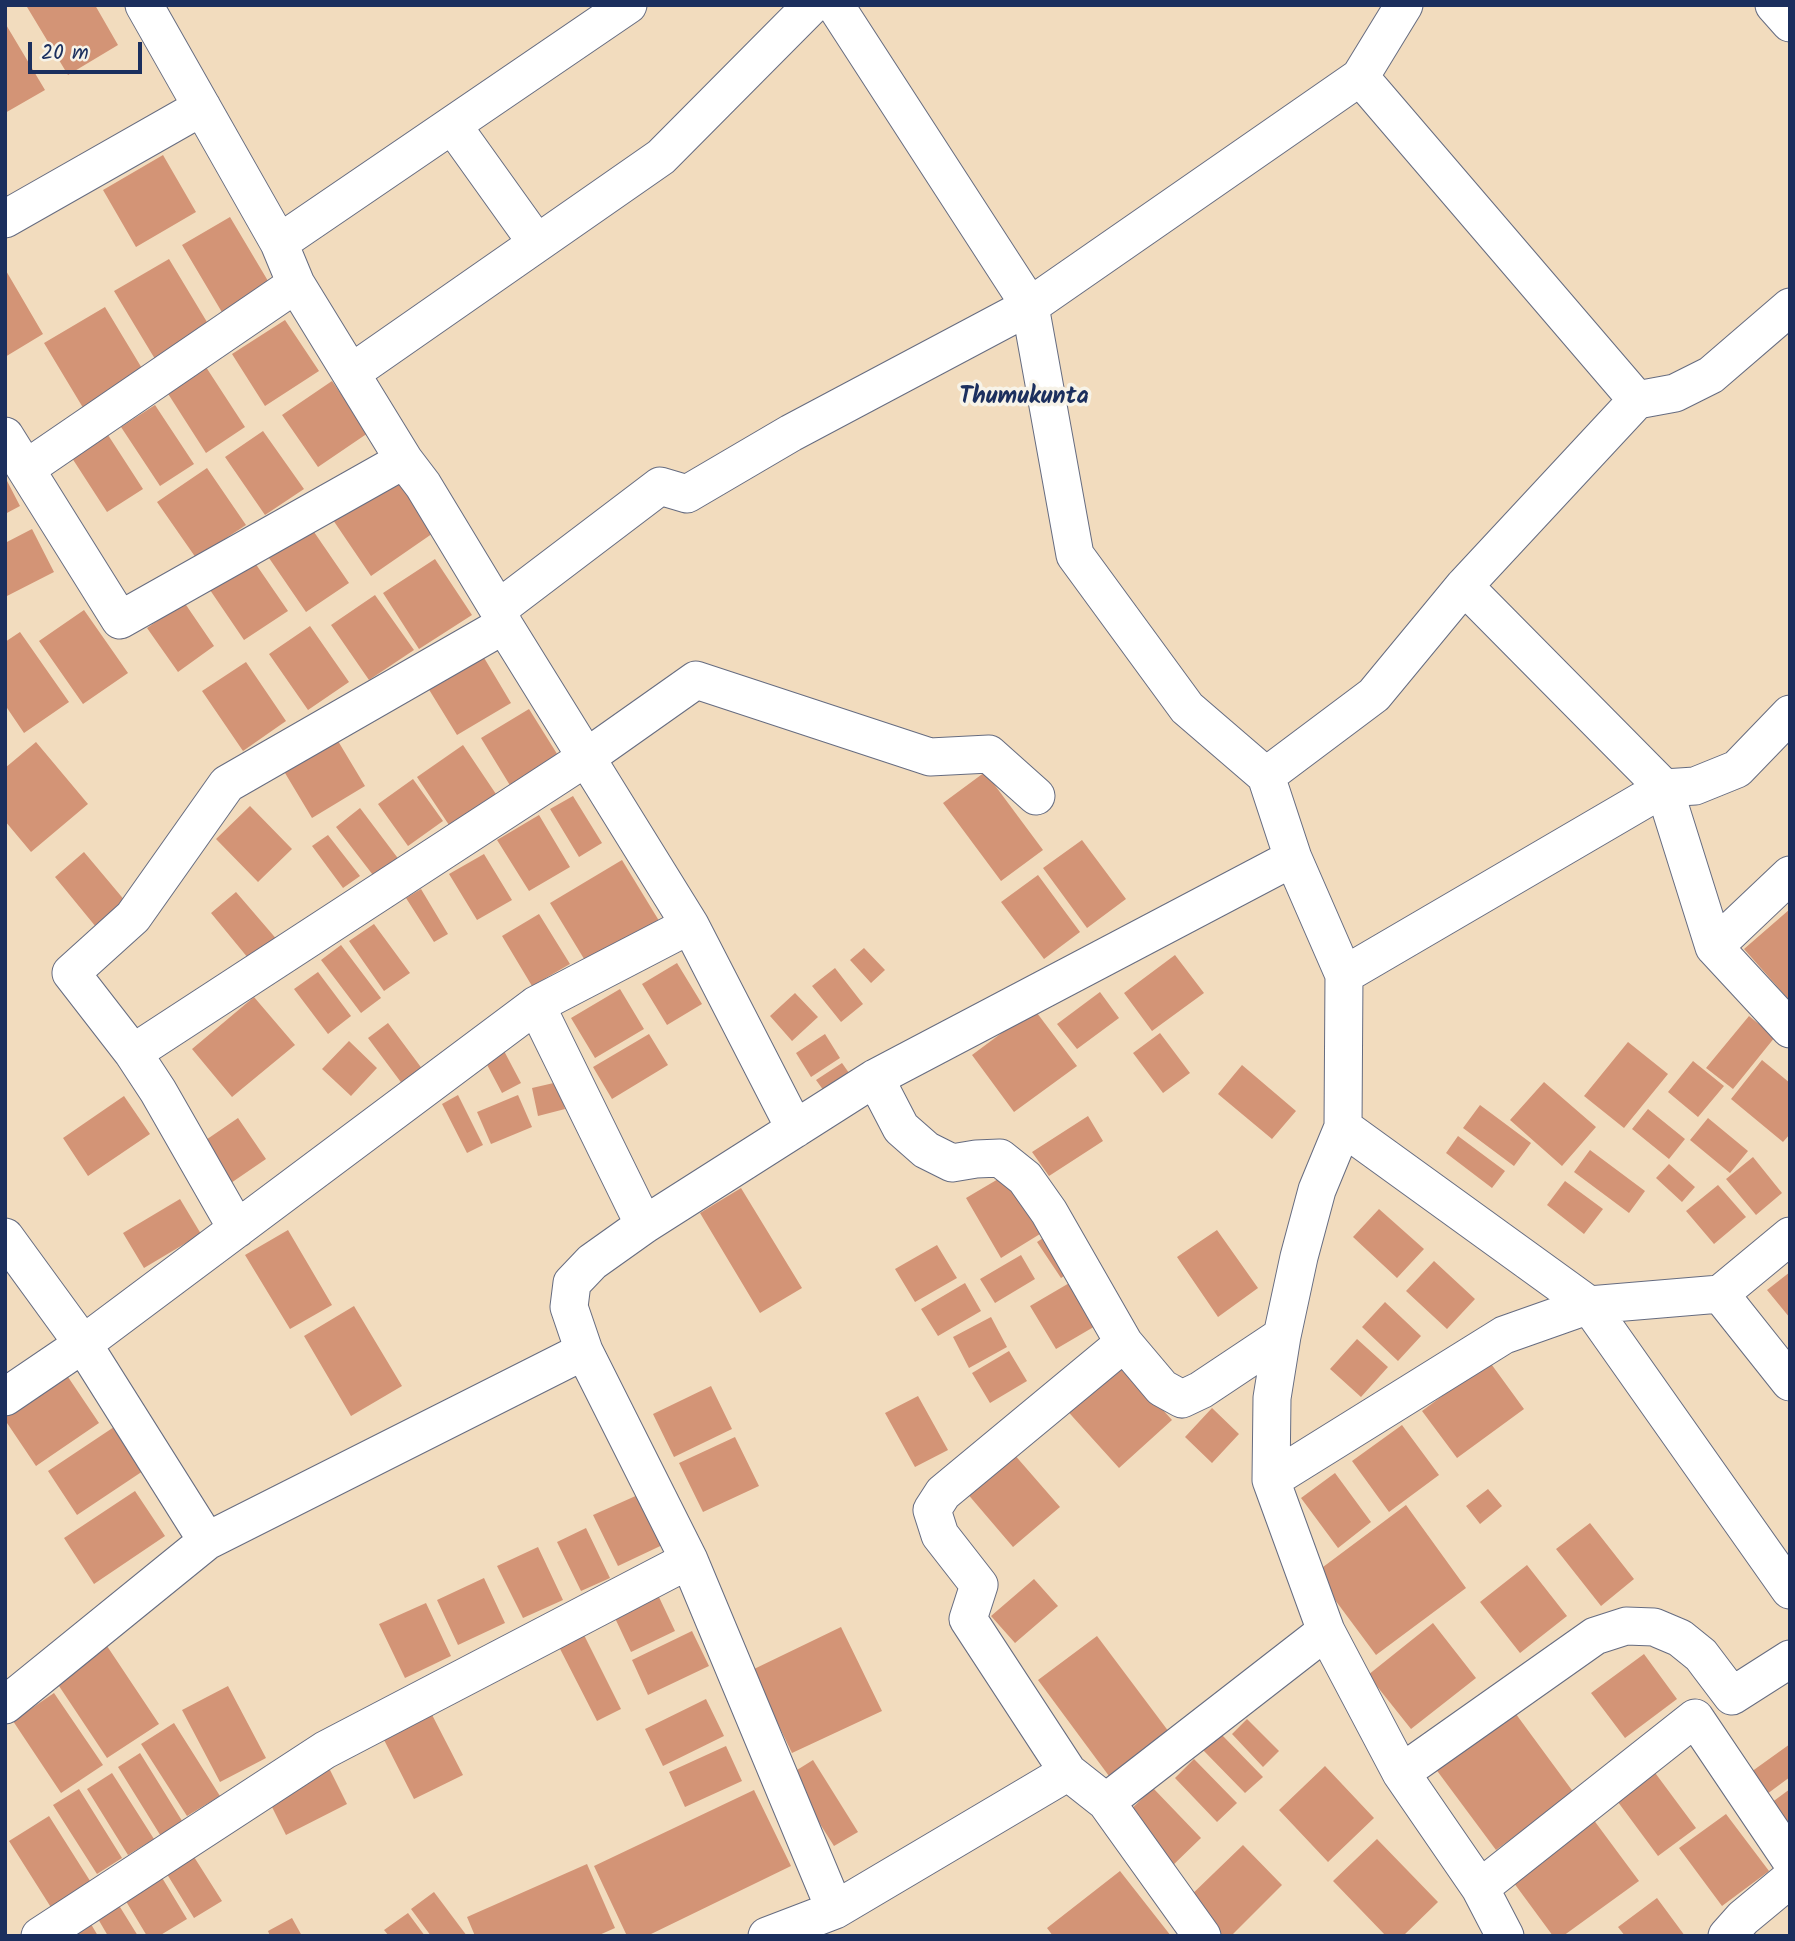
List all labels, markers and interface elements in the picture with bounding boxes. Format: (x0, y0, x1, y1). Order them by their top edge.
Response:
scale bar (32, 28, 145, 72)
text: 20 m (41, 37, 89, 70)
district label: Thumukunta (959, 385, 1089, 413)

